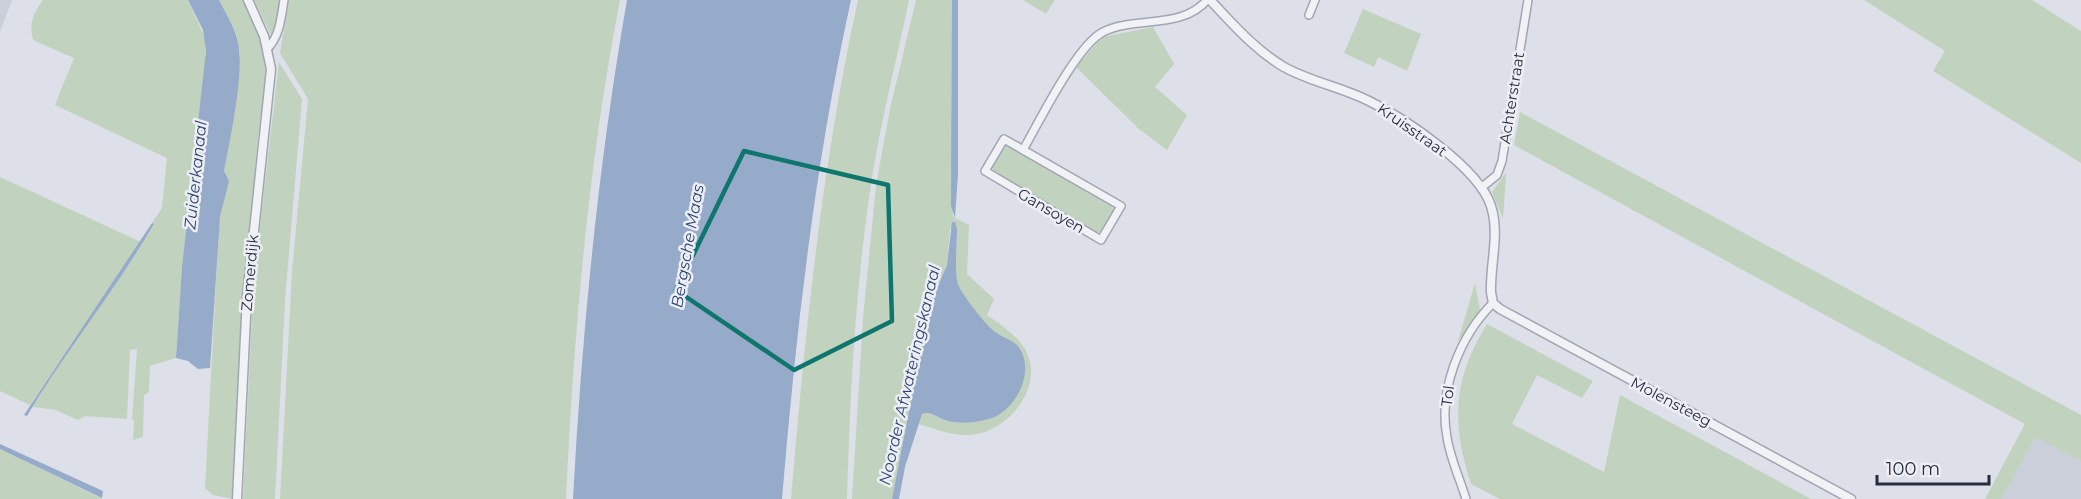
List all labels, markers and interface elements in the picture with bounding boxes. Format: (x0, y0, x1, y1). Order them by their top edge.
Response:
street label: Achterstraat (1495, 51, 1528, 145)
street label: Kruisstraat (1374, 99, 1451, 160)
water label: Zuiderkanaal (180, 119, 211, 231)
water label: Bergsche Maas (667, 183, 708, 309)
street label: Gansoyen (1014, 184, 1088, 237)
street label: Zomerdijk (237, 234, 262, 312)
water label: Noorder Afwateringskanaal (875, 263, 944, 487)
street label: Molensteeg (1628, 372, 1715, 431)
street label: Tol (1437, 384, 1458, 408)
scale bar (1877, 448, 1990, 486)
text: 100 m (1886, 458, 1940, 480)

